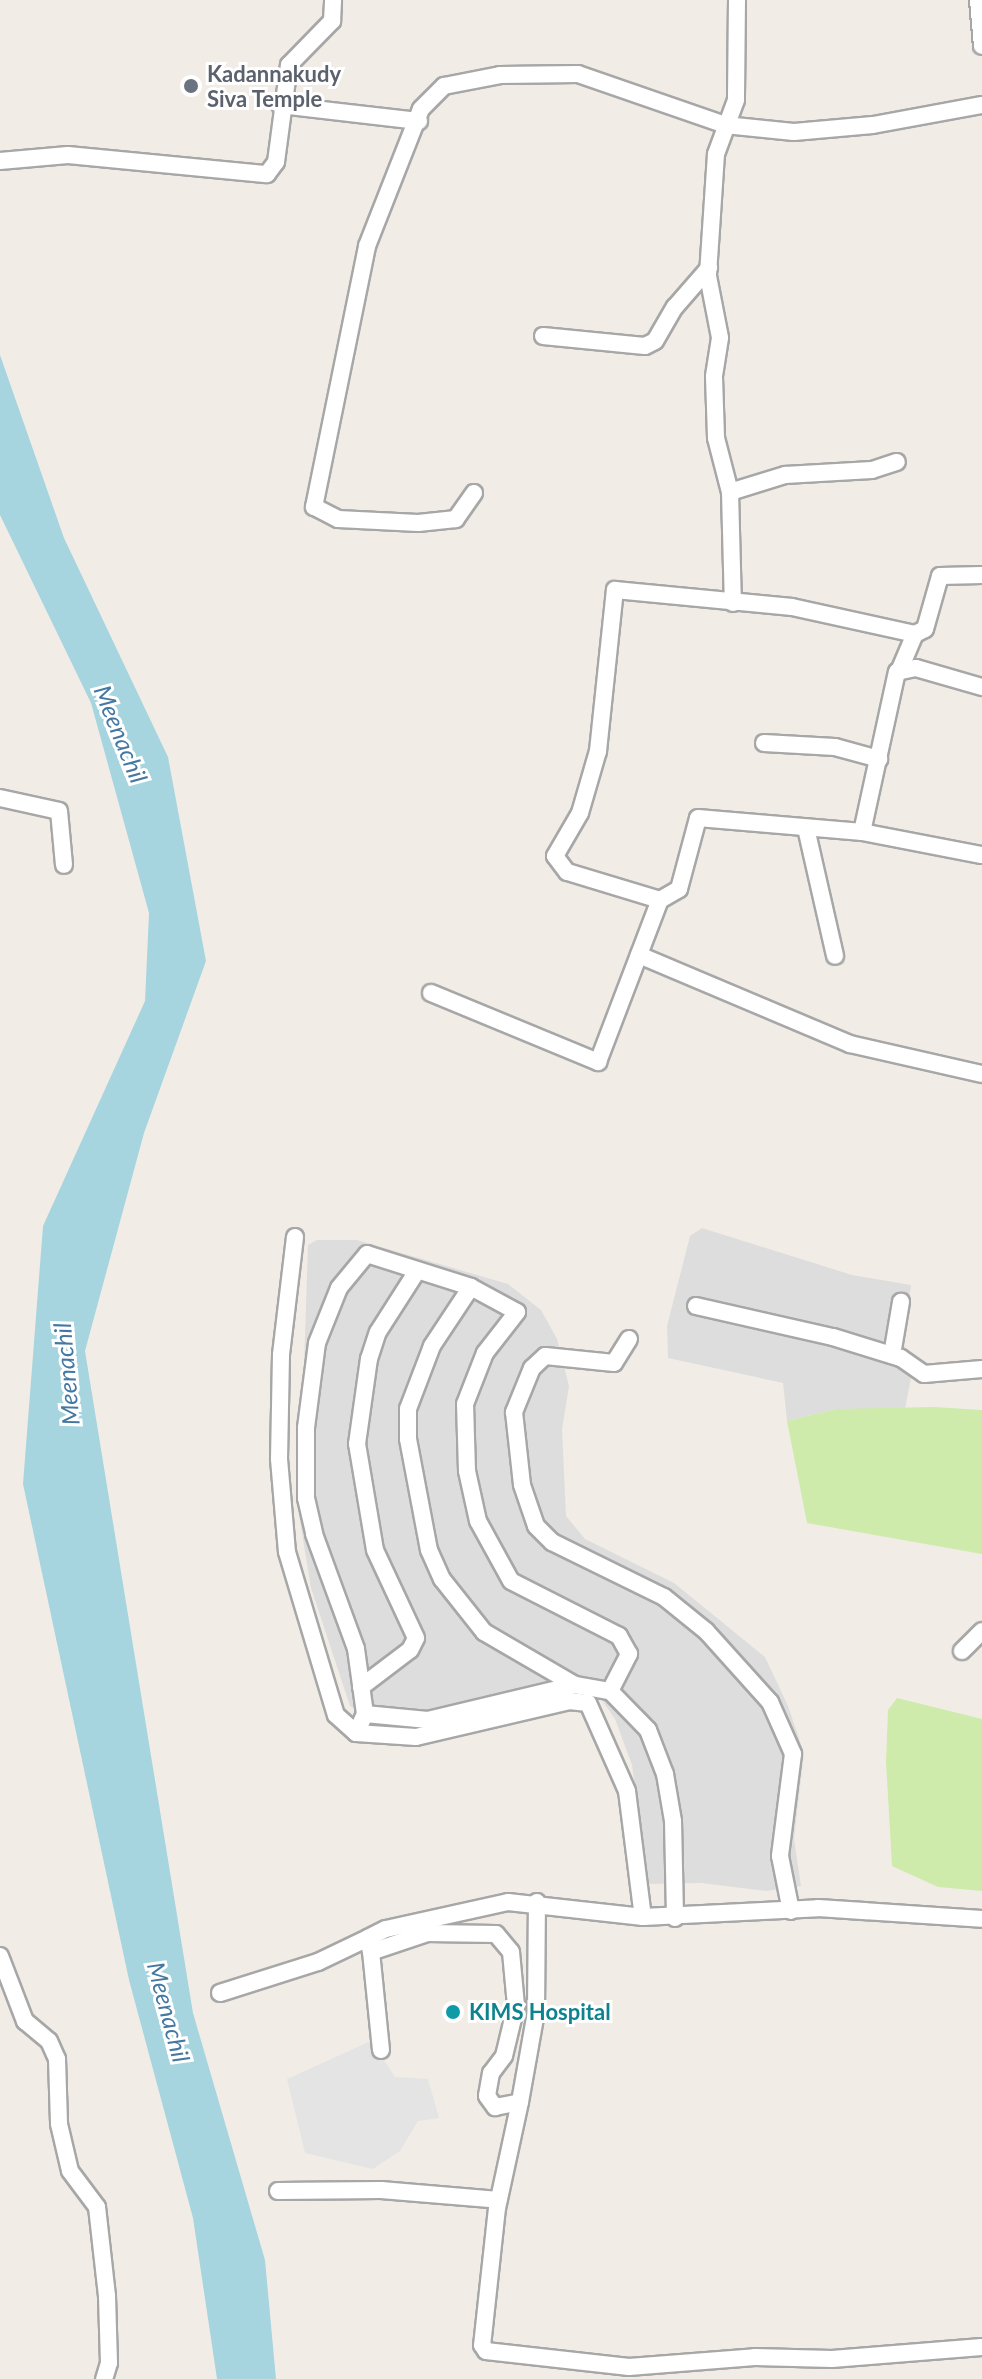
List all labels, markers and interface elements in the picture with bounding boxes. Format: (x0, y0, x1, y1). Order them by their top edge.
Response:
place label: Kadannakudy Siva Temple (207, 60, 341, 112)
marker: Kadannakudy Siva Temple (182, 77, 200, 95)
water label: Meenachil (88, 681, 154, 787)
water label: Meenachil (47, 1322, 85, 1426)
water label: Meenachil (142, 1959, 196, 2065)
place label: KIMS Hospital (469, 1999, 611, 2025)
marker: KIMS Hospital (444, 2003, 462, 2021)

